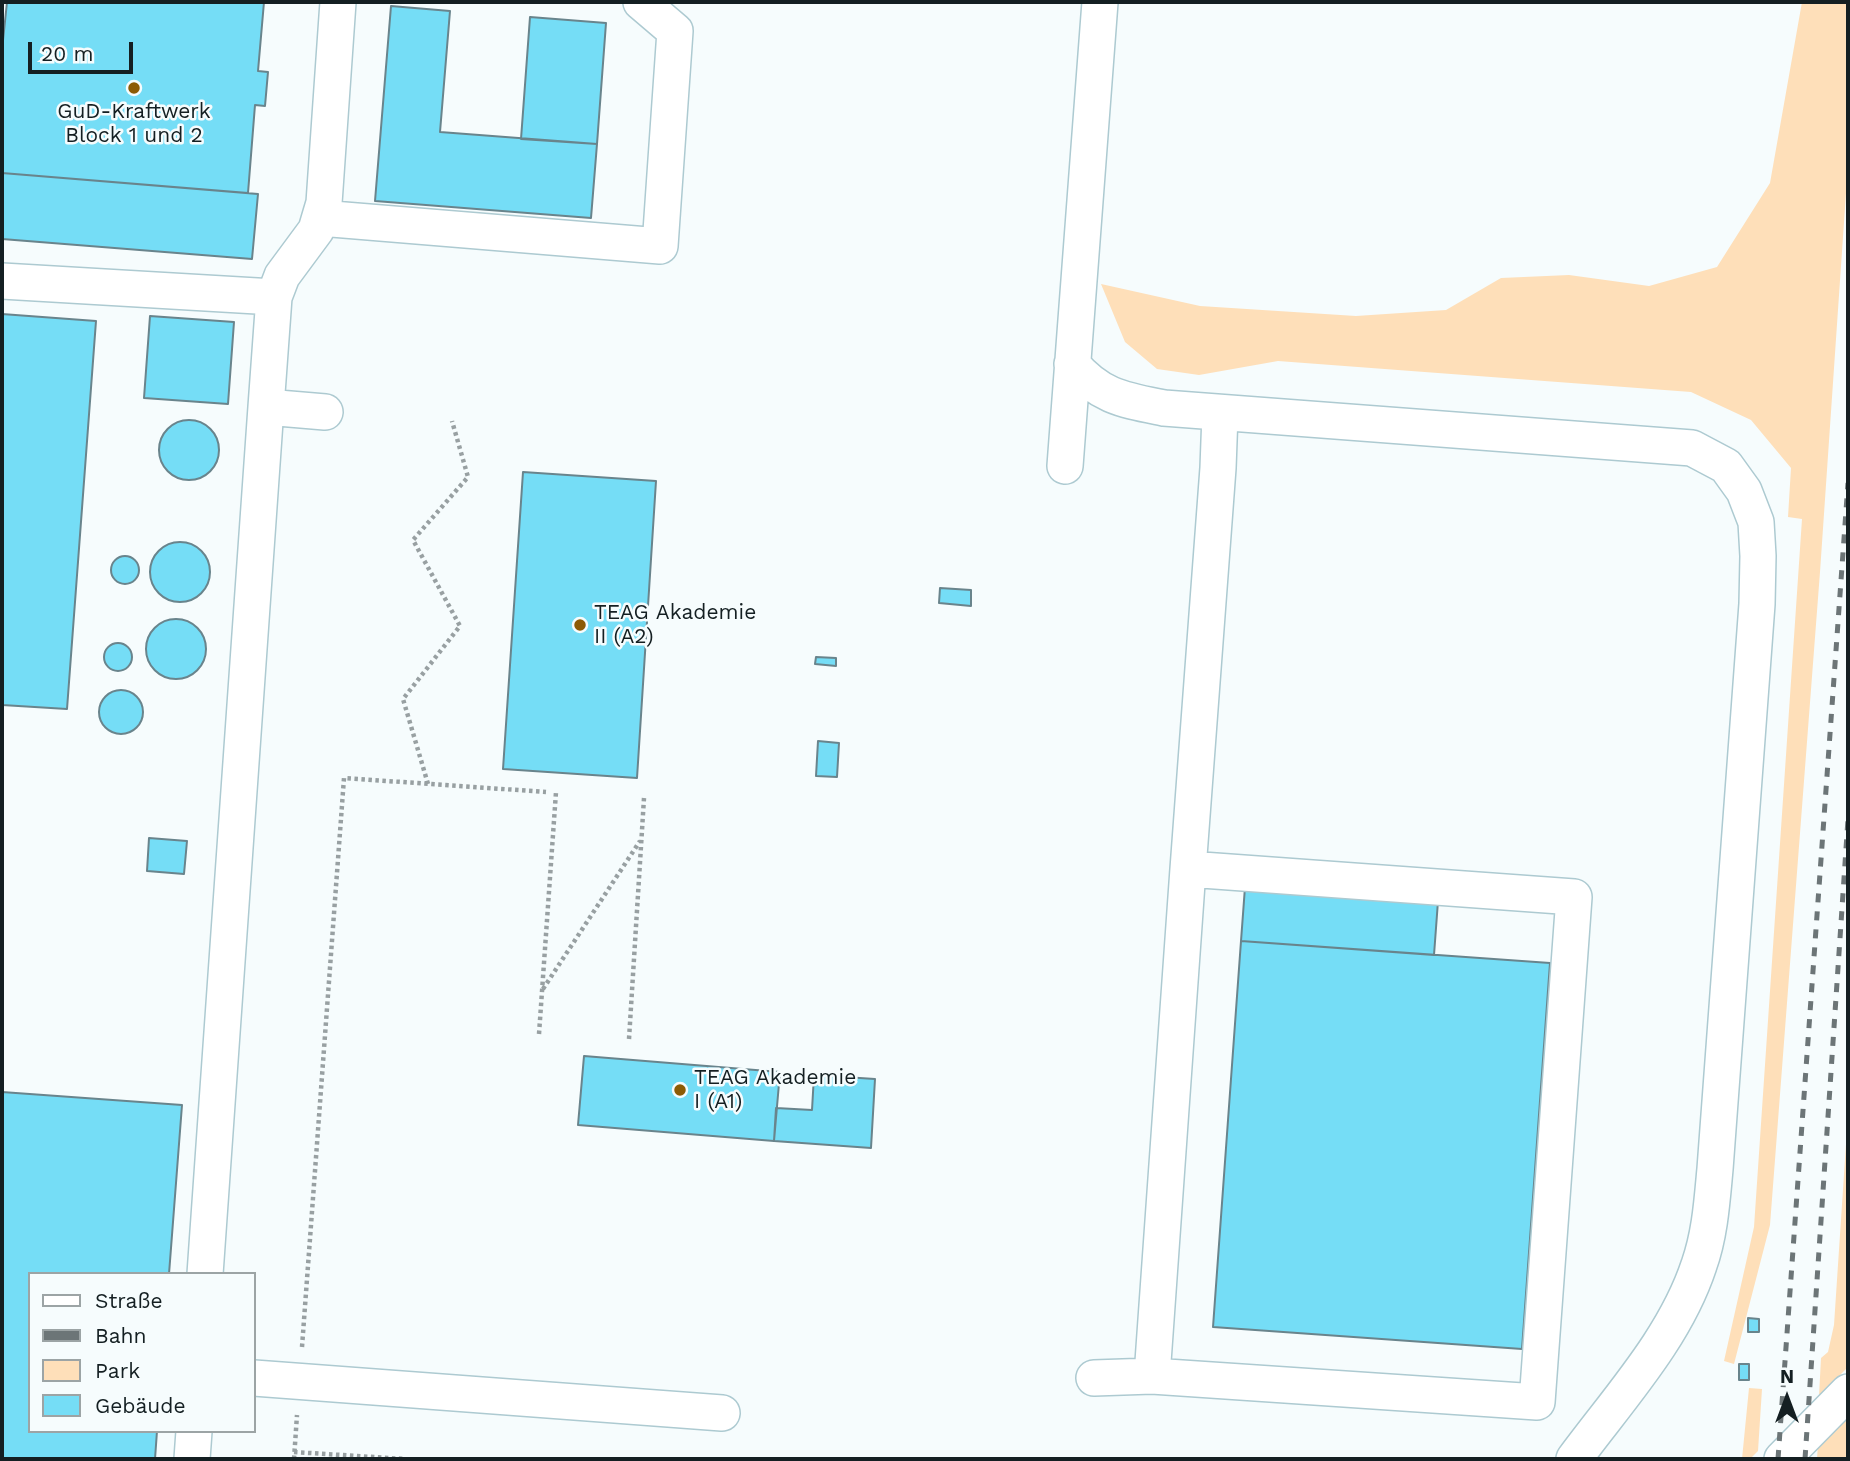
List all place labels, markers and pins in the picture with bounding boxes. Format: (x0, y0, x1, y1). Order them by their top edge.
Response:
marker: GuD-Kraftwerk Block 1 und 2 (126, 80, 142, 96)
place label: GuD-Kraftwerk Block 1 und 2 (57, 99, 211, 149)
place label: TEAG Akademie II (A2) (594, 600, 756, 650)
marker: TEAG Akademie II (A2) (572, 617, 588, 633)
place label: TEAG Akademie I (A1) (694, 1065, 856, 1115)
marker: TEAG Akademie I (A1) (672, 1082, 688, 1098)

